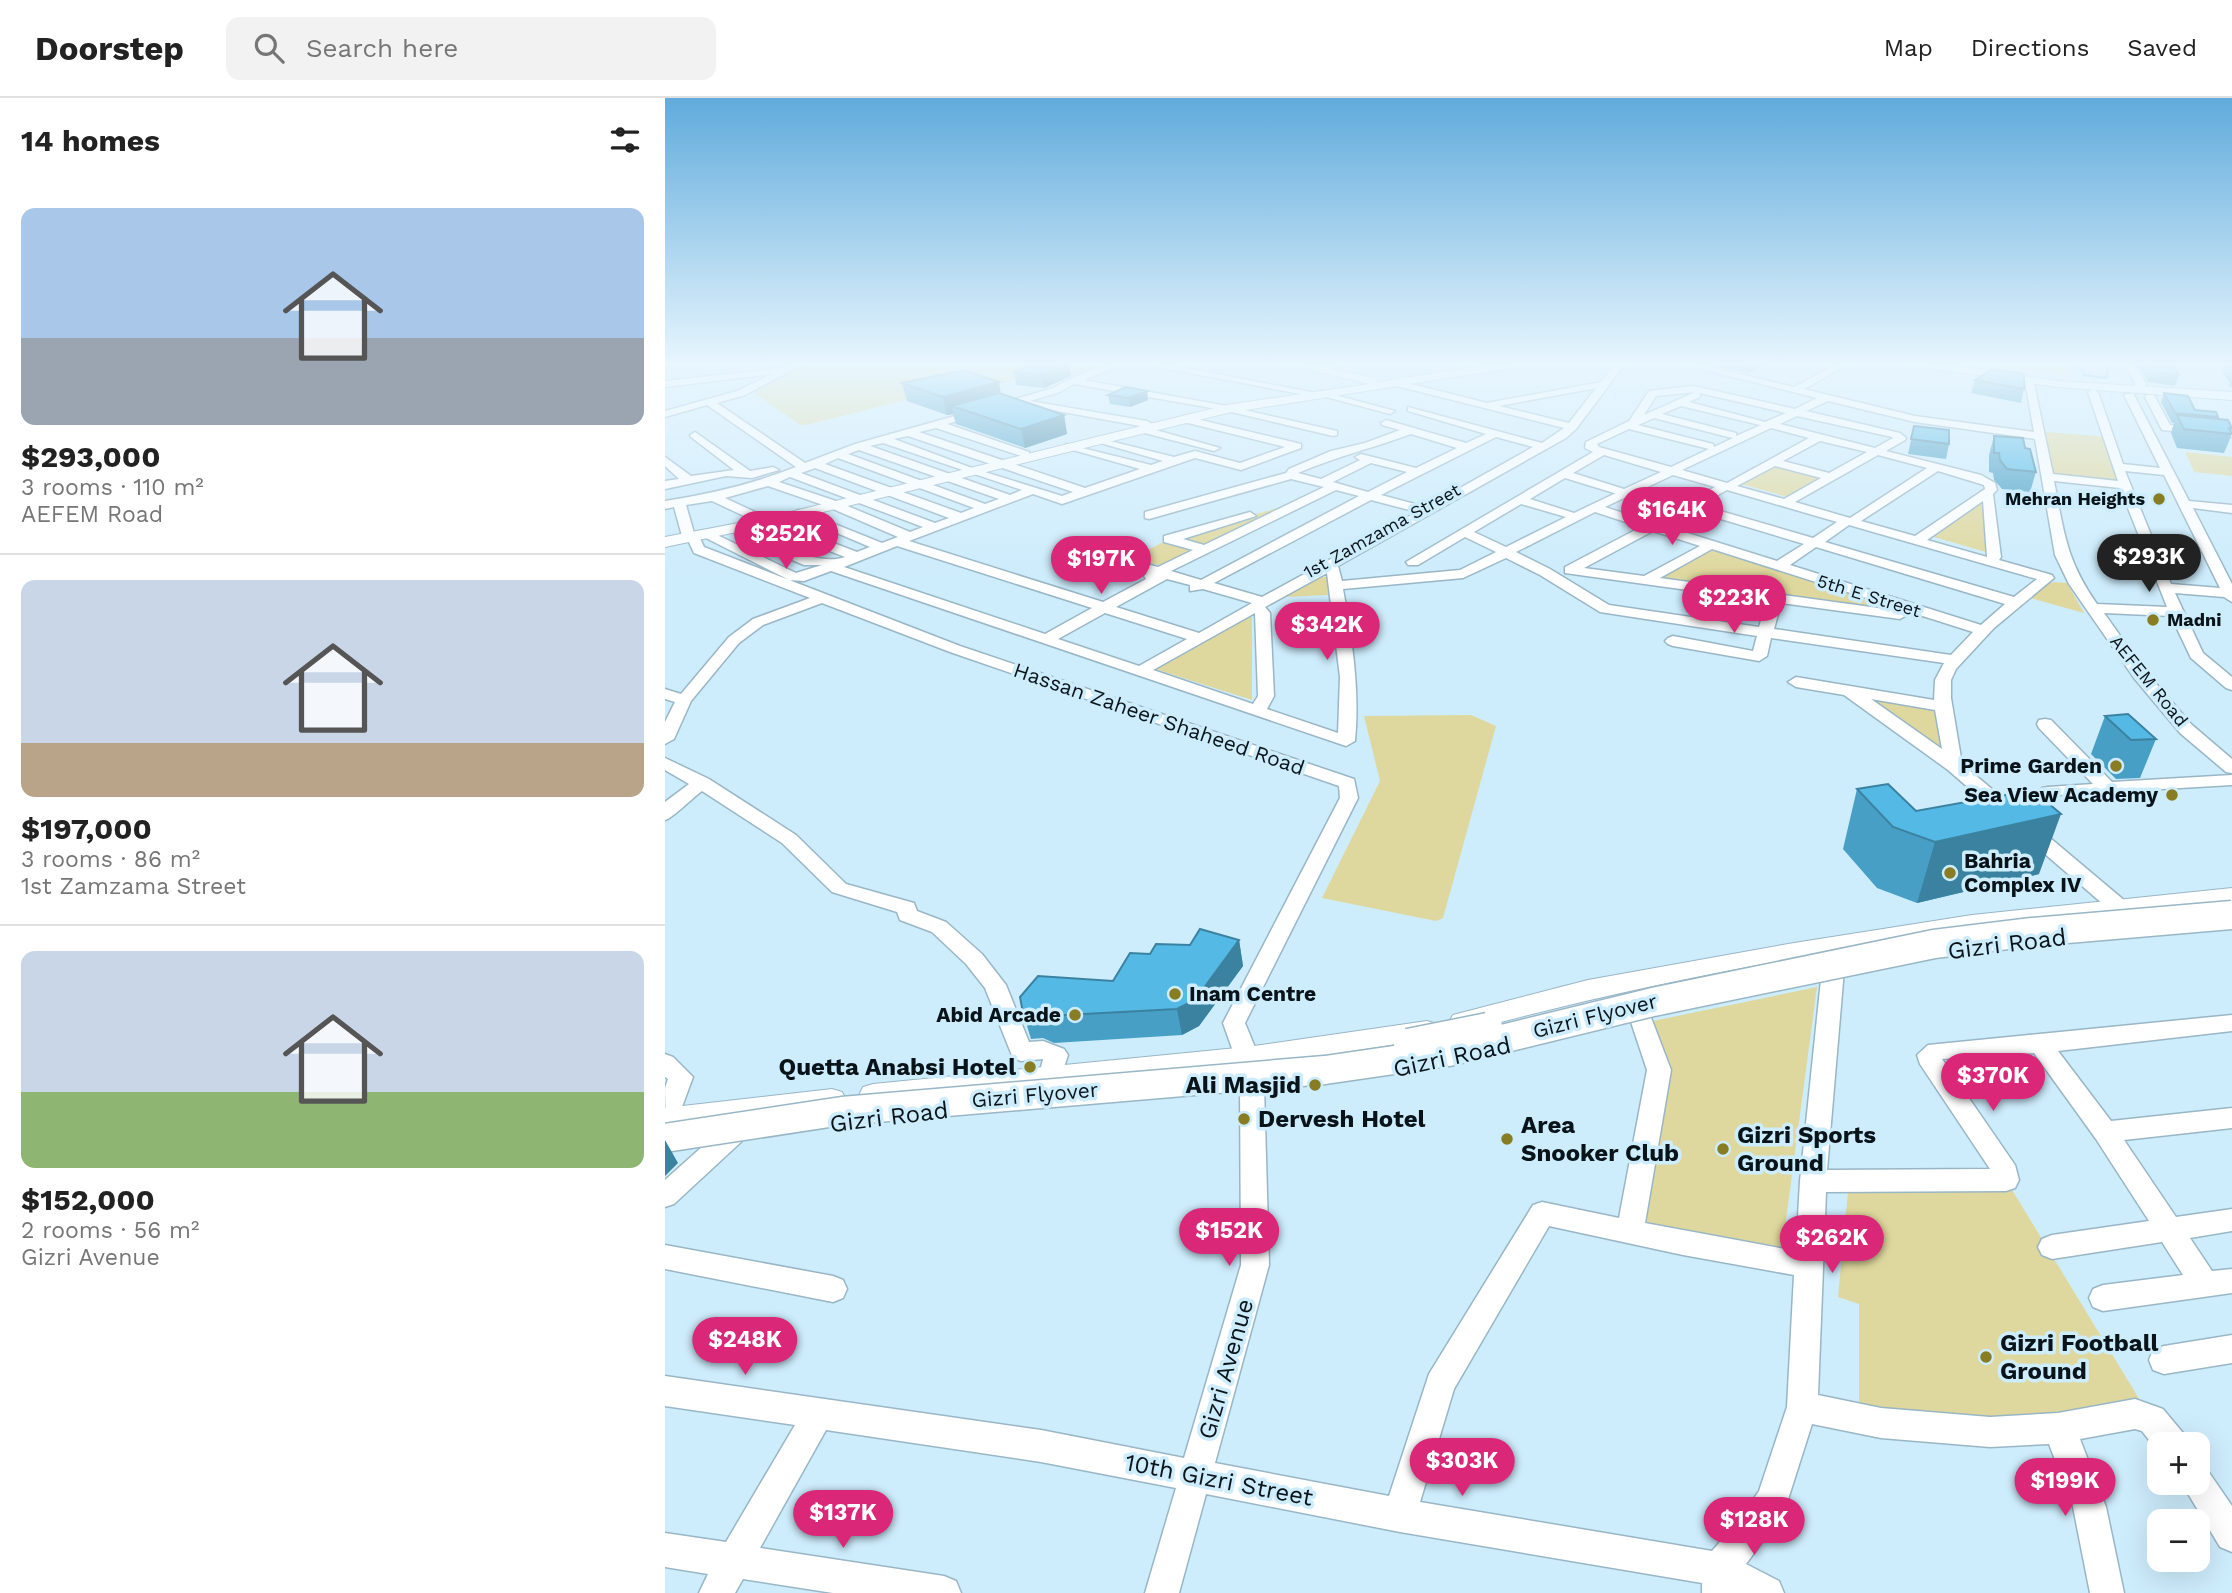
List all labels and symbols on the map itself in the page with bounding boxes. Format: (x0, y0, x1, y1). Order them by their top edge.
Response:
street label: 1st Zamzama Street (1300, 479, 1464, 582)
pin: $164K (1623, 488, 1721, 547)
place label: Mehran Heights (2005, 488, 2145, 509)
marker: Mehran Heights (2151, 491, 2167, 507)
pin: $252K (737, 512, 835, 571)
pin: $293K (2100, 534, 2198, 594)
pin: $197K (1052, 536, 1150, 596)
street label: 5th E Street (1815, 570, 1924, 621)
pin: $223K (1685, 575, 1783, 635)
pin: $342K (1278, 602, 1376, 662)
place label: Madni (2167, 609, 2221, 630)
marker: Madni (2145, 612, 2161, 628)
street label: AEFEM Road (2106, 631, 2193, 731)
street label: Hassan Zaheer Shaheed Road (1010, 657, 1308, 780)
place label: Prime Garden (1960, 753, 2102, 778)
marker: Prime Garden (2108, 758, 2124, 774)
place label: Sea View Academy (1964, 782, 2158, 807)
marker: Sea View Academy (2164, 787, 2180, 803)
place label: Bahria Complex IV (1964, 848, 2082, 897)
marker: Bahria Complex IV (1942, 865, 1958, 881)
street label: Gizri Road (1946, 923, 2068, 965)
place label: Inam Centre (1189, 981, 1316, 1006)
marker: Inam Centre (1167, 986, 1183, 1002)
street label: Gizri Flyover (1530, 988, 1660, 1043)
place label: Abid Arcade (936, 1002, 1061, 1027)
marker: Abid Arcade (1067, 1007, 1083, 1023)
street label: Gizri Road (1391, 1031, 1513, 1083)
place label: Quetta Anabsi Hotel (778, 1053, 1016, 1081)
pin: $370K (1944, 1054, 2042, 1113)
marker: Quetta Anabsi Hotel (1022, 1059, 1038, 1075)
place label: Ali Masjid (1186, 1071, 1301, 1099)
street label: Gizri Flyover (971, 1076, 1100, 1112)
marker: Ali Masjid (1307, 1077, 1323, 1093)
street label: Gizri Road (828, 1096, 950, 1138)
place label: Dervesh Hotel (1258, 1105, 1426, 1133)
marker: Dervesh Hotel (1236, 1111, 1252, 1127)
place label: Area Snooker Club (1521, 1111, 1679, 1167)
place label: Gizri Sports Ground (1737, 1121, 1876, 1177)
marker: Area Snooker Club (1499, 1131, 1515, 1147)
marker: Gizri Sports Ground (1715, 1141, 1731, 1157)
pin: $152K (1180, 1208, 1278, 1268)
pin: $262K (1783, 1216, 1881, 1275)
street label: Gizri Avenue (1193, 1296, 1259, 1442)
pin: $248K (696, 1318, 794, 1377)
place label: Gizri Football Ground (2000, 1329, 2159, 1385)
marker: Gizri Football Ground (1978, 1349, 1994, 1365)
pin: $303K (1413, 1438, 1511, 1498)
street label: 10th Gizri Street (1123, 1448, 1315, 1512)
pin: $199K (2016, 1458, 2114, 1518)
pin: $137K (794, 1490, 892, 1550)
pin: $128K (1705, 1498, 1803, 1557)

